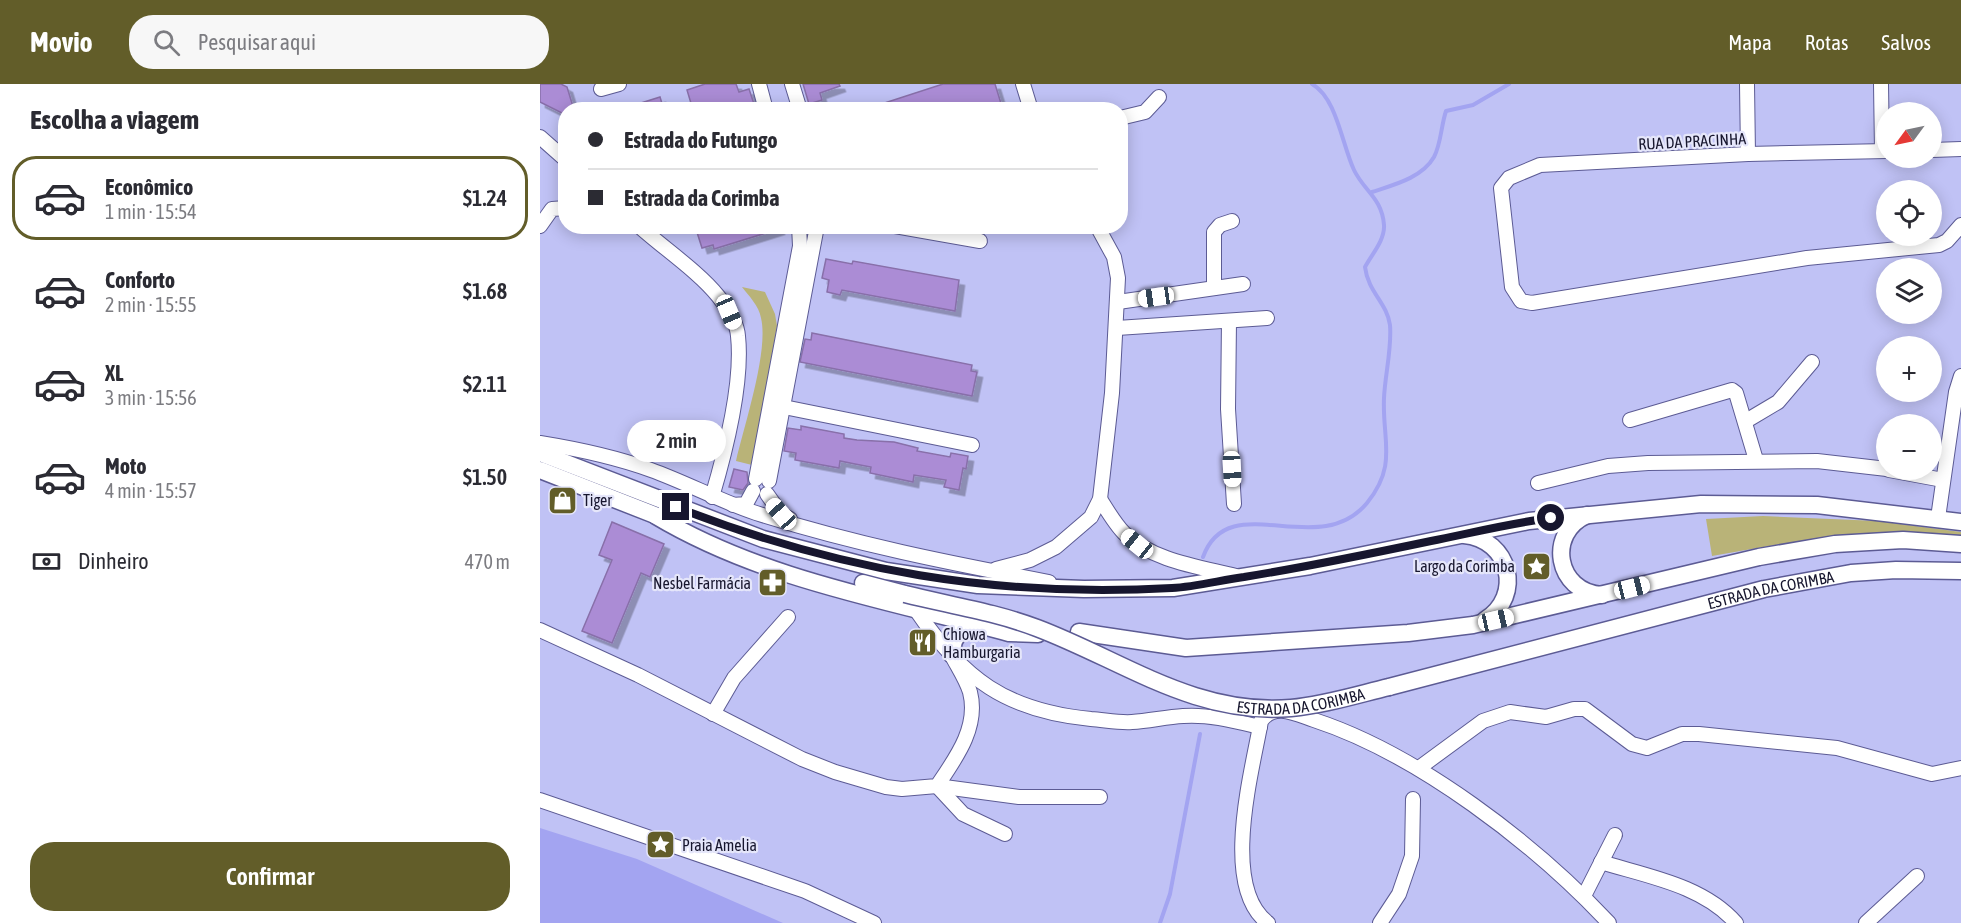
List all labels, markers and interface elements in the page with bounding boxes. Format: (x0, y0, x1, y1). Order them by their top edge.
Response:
search box (129, 15, 549, 69)
text: Movio (30, 26, 93, 58)
icon: search (150, 26, 183, 59)
text: Pesquisar aqui (198, 29, 316, 55)
text: Mapa (1728, 30, 1772, 54)
text: Rotas (1805, 30, 1848, 54)
text: Salvos (1881, 30, 1931, 54)
north arrow (1876, 102, 1942, 168)
map controls (1876, 102, 1942, 480)
text: Escolha a viagem (30, 104, 199, 135)
text: Estrada do Futungo (624, 127, 777, 153)
street label: RUA DA PRACINHA (1638, 129, 1747, 153)
icon: car (33, 171, 87, 225)
text: Econômico (105, 174, 193, 200)
button: locate (1876, 180, 1942, 246)
text: $1.24 (463, 185, 507, 211)
text: Estrada da Corimba (624, 185, 779, 211)
text: 1 min · 15:54 (105, 200, 197, 223)
button: layers (1876, 258, 1942, 324)
icon: car (33, 264, 87, 318)
text: Conforto (105, 267, 175, 293)
text: $1.68 (463, 278, 507, 304)
car (1137, 286, 1175, 308)
car (714, 292, 744, 332)
text: 2 min · 15:55 (105, 293, 197, 316)
button: + (1876, 336, 1942, 402)
icon: car (33, 357, 87, 411)
text: XL (105, 360, 123, 386)
text: $2.11 (463, 371, 507, 397)
text: 3 min · 15:56 (105, 386, 197, 409)
button: − (1876, 414, 1942, 480)
callout: 2 min (626, 420, 726, 462)
text: 2 min (656, 429, 697, 452)
icon: car (33, 450, 87, 504)
car (1222, 451, 1242, 487)
text: Moto (105, 453, 147, 479)
text: $1.50 (463, 464, 507, 490)
text: 4 min · 15:57 (105, 479, 197, 502)
shop icon: Tiger (546, 484, 578, 516)
place label: Tiger (583, 491, 612, 510)
route end (662, 493, 689, 520)
car (762, 495, 800, 533)
route start (1537, 504, 1564, 531)
car (1117, 526, 1157, 562)
icon: cash (30, 545, 63, 578)
text: Dinheiro (78, 548, 149, 574)
text: 470 m (465, 550, 510, 573)
place icon: Largo da Corimba (1520, 550, 1552, 582)
place label: Largo da Corimba (1414, 557, 1515, 576)
pharmacy icon: Nesbel Farmácia (756, 567, 788, 599)
street label: ESTRADA DA CORIMBA (1706, 567, 1836, 612)
place label: Nesbel Farmácia (653, 574, 751, 592)
car (1612, 575, 1652, 601)
car (1476, 607, 1516, 633)
place label: Chiowa Hamburgaria (943, 625, 1021, 662)
restaurant icon: Chiowa Hamburgaria (906, 627, 938, 659)
street label: ESTRADA DA CORIMBA (1236, 685, 1366, 718)
place icon: Praia Amelia (645, 829, 677, 861)
place label: Praia Amelia (682, 836, 757, 854)
button: Confirmar (30, 842, 510, 911)

